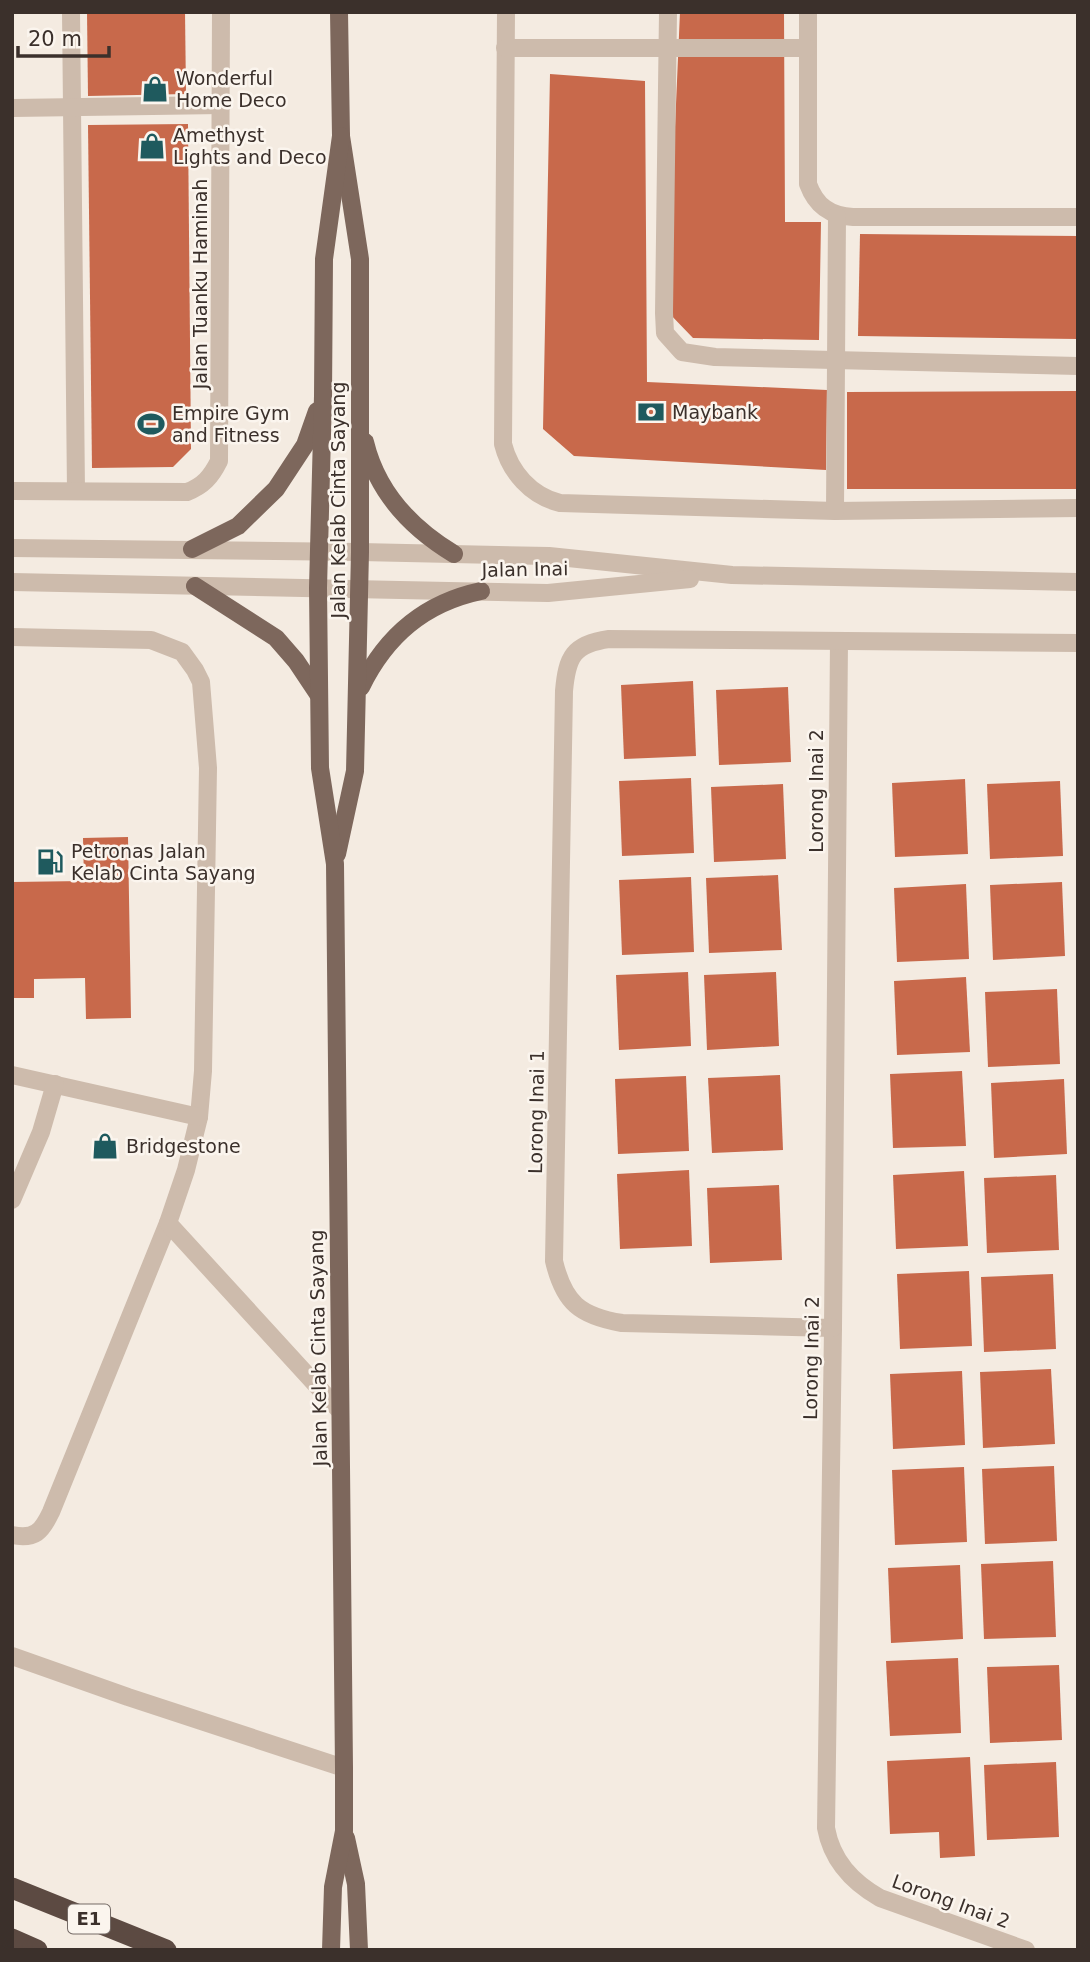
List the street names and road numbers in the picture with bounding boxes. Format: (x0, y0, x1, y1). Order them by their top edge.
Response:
street label: Jalan Tuanku Haminah (189, 179, 211, 390)
street label: Jalan Kelab Cinta Sayang (327, 382, 349, 619)
street label: Jalan Inai (480, 557, 569, 581)
street label: Lorong Inai 2 (805, 729, 827, 853)
street label: Lorong Inai 1 (524, 1050, 548, 1174)
street label: Jalan Kelab Cinta Sayang (305, 1229, 331, 1468)
street label: Lorong Inai 2 (799, 1296, 823, 1420)
street label: Lorong Inai 2 (889, 1870, 1013, 1932)
road number: E1 (68, 1905, 110, 1934)

